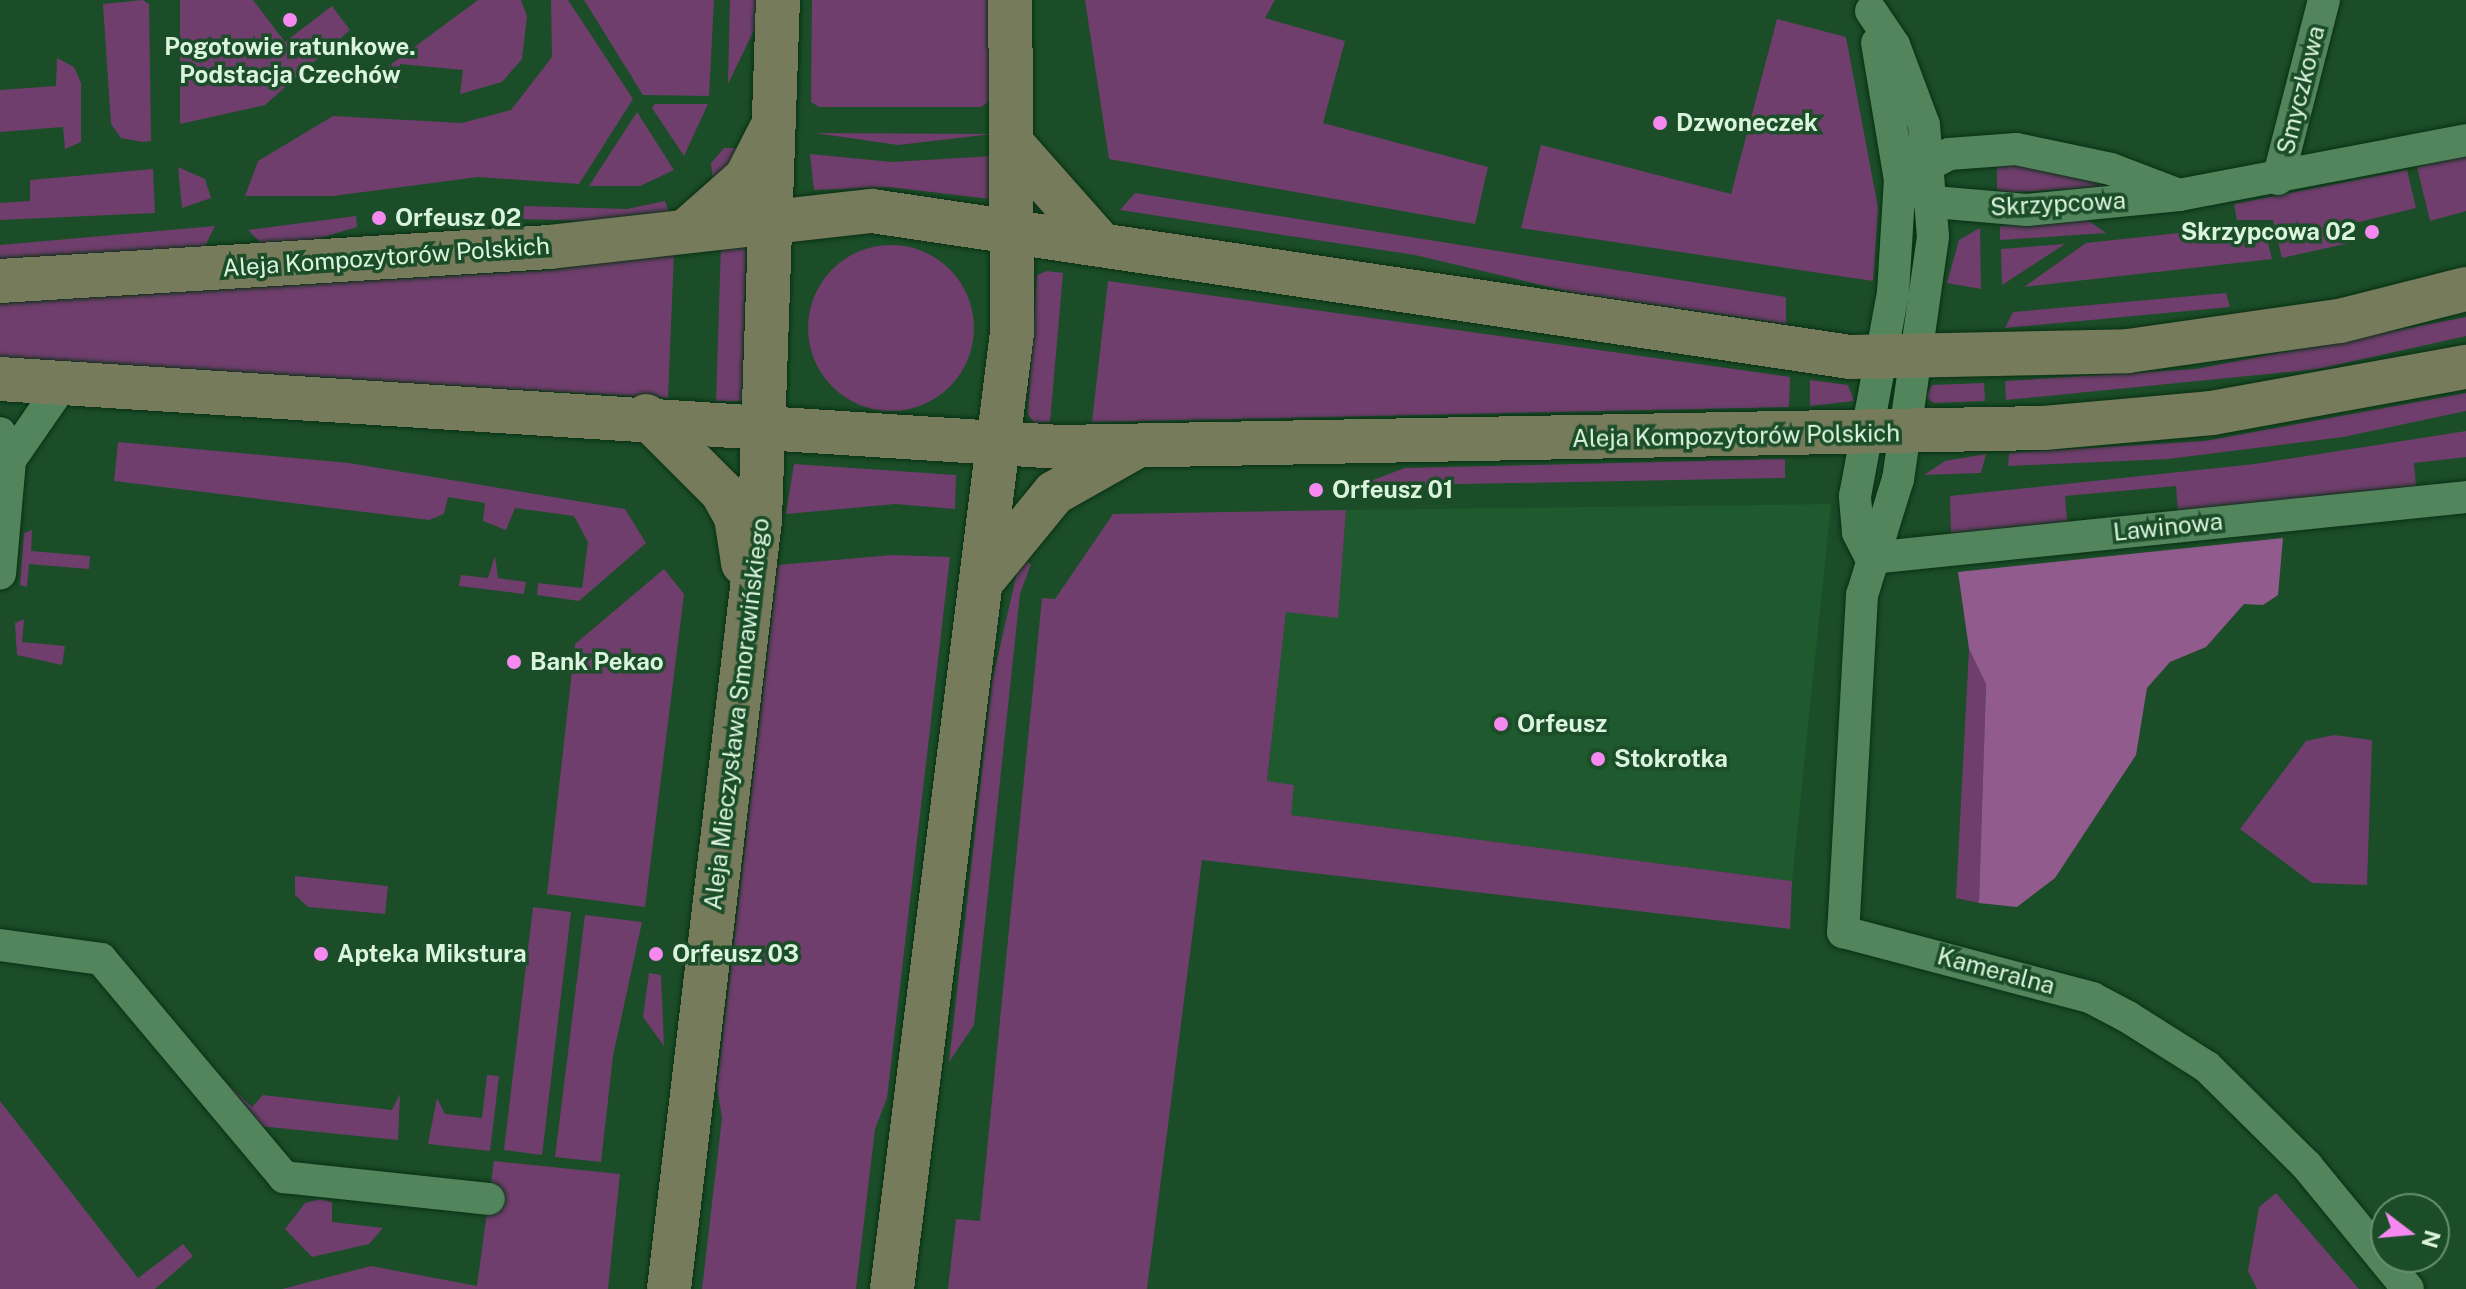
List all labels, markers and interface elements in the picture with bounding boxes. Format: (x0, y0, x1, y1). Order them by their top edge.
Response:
marker: Pogotowie ratunkowe. Podstacja Czechów (281, 11, 299, 29)
street label: Smyczkowa (2271, 23, 2331, 157)
place label: Pogotowie ratunkowe. Podstacja Czechów (164, 33, 416, 89)
place label: Dzwoneczek (1676, 109, 1818, 137)
marker: Dzwoneczek (1651, 114, 1669, 132)
street label: Skrzypcowa (1990, 186, 2126, 222)
place label: Orfeusz 02 (395, 204, 521, 232)
marker: Orfeusz 02 (370, 209, 388, 227)
place label: Skrzypcowa 02 (2181, 218, 2356, 246)
marker: Skrzypcowa 02 (2363, 223, 2381, 241)
street label: Aleja Kompozytorów Polskich (221, 231, 551, 283)
street label: Aleja Kompozytorów Polskich (1572, 419, 1900, 453)
place label: Orfeusz 01 (1332, 476, 1453, 504)
marker: Orfeusz 01 (1307, 481, 1325, 499)
street label: Lawinowa (2112, 507, 2224, 547)
street label: Aleja Mieczysława Smorawińskiego (699, 516, 775, 912)
place label: Bank Pekao (530, 648, 664, 676)
marker: Bank Pekao (505, 653, 523, 671)
place label: Orfeusz (1517, 710, 1607, 738)
marker: Orfeusz (1492, 715, 1510, 733)
place label: Stokrotka (1614, 745, 1728, 773)
marker: Stokrotka (1589, 750, 1607, 768)
place label: Apteka Mikstura (337, 940, 527, 968)
place label: Orfeusz 03 (672, 940, 799, 968)
street label: Kameralna (1934, 942, 2058, 1000)
marker: Apteka Mikstura (312, 945, 330, 963)
marker: Orfeusz 03 (647, 945, 665, 963)
north arrow (2370, 1193, 2450, 1273)
text: N (2416, 1227, 2446, 1251)

